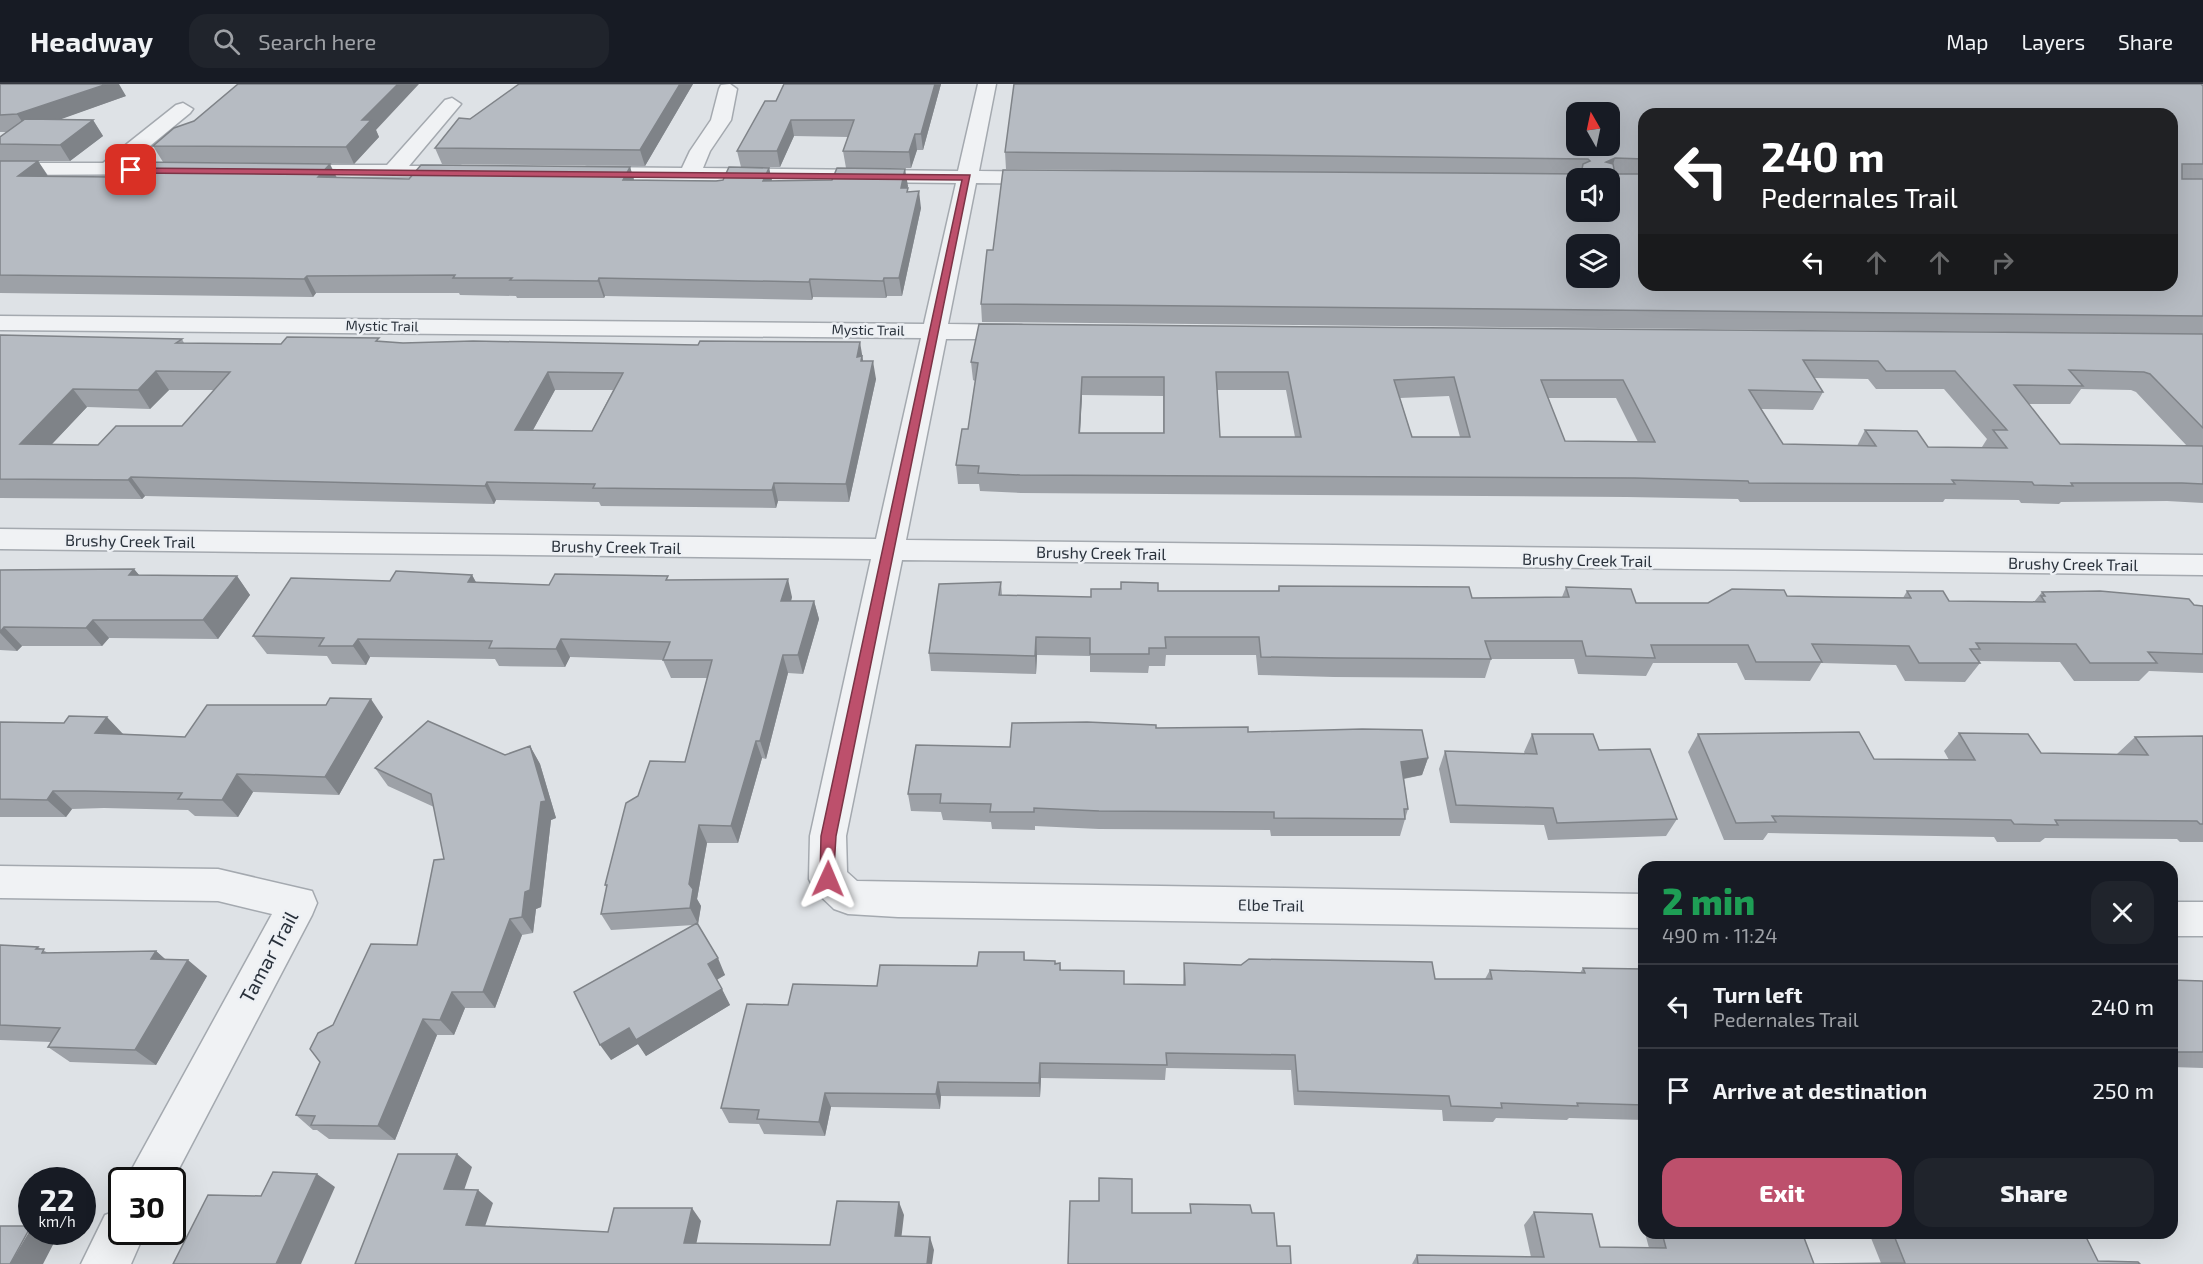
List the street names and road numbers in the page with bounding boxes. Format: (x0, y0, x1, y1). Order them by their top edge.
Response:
street label: Mystic Trail (345, 316, 419, 335)
street label: Mystic Trail (831, 320, 905, 339)
street label: Brushy Creek Trail (65, 530, 195, 551)
street label: Brushy Creek Trail (551, 536, 681, 557)
street label: Brushy Creek Trail (1036, 542, 1166, 563)
street label: Brushy Creek Trail (1522, 549, 1652, 570)
street label: Brushy Creek Trail (2008, 553, 2138, 574)
street label: Elbe Trail (1238, 894, 1305, 915)
street label: Tamar Trail (234, 906, 302, 1007)

